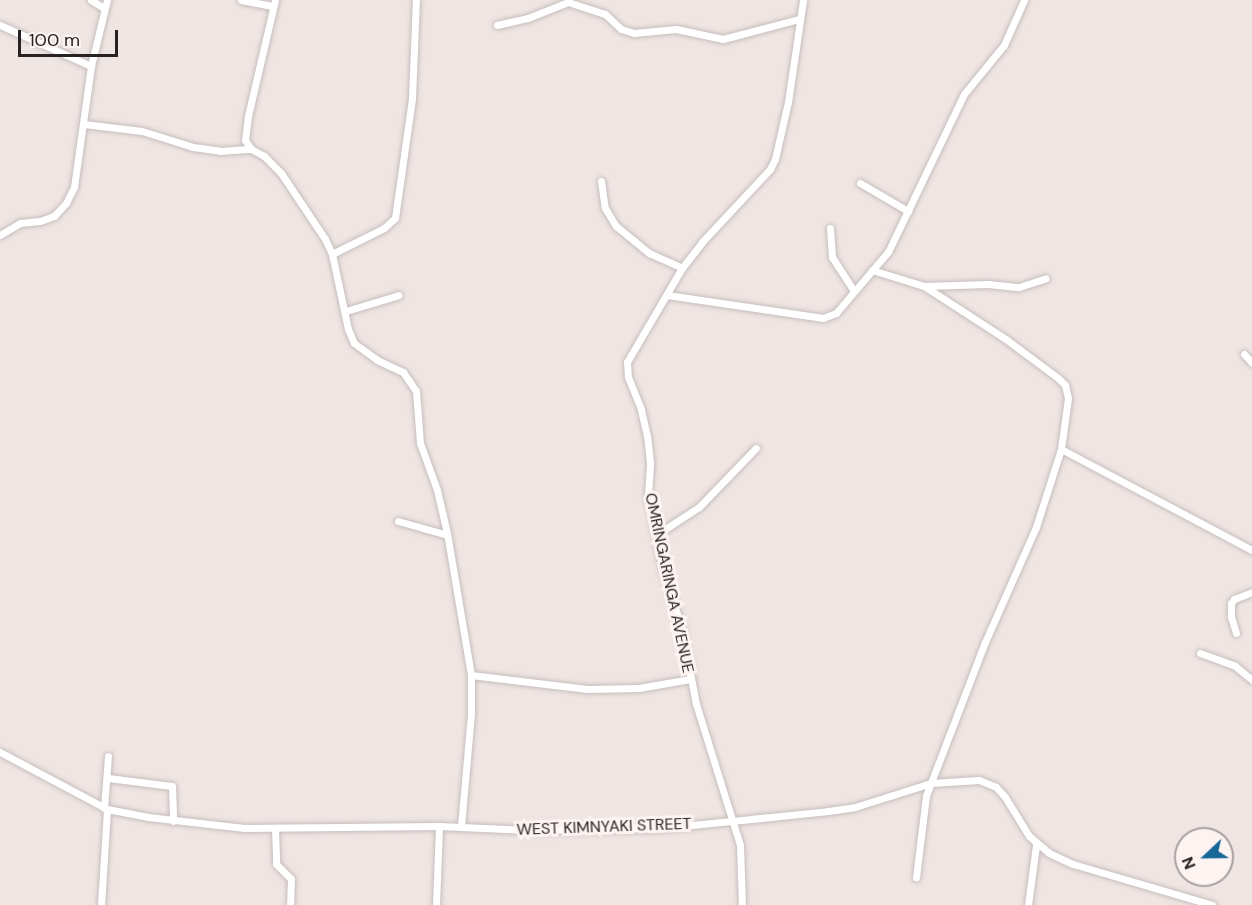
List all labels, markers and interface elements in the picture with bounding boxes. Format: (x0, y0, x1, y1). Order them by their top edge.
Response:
scale bar (21, 18, 122, 56)
text: 100 m (29, 28, 80, 52)
street label: OMRINGARINGA AVENUE (641, 491, 697, 675)
street label: WEST KIMNYAKI STREET (516, 814, 692, 840)
north arrow (1174, 827, 1234, 887)
text: N (1177, 854, 1201, 873)

